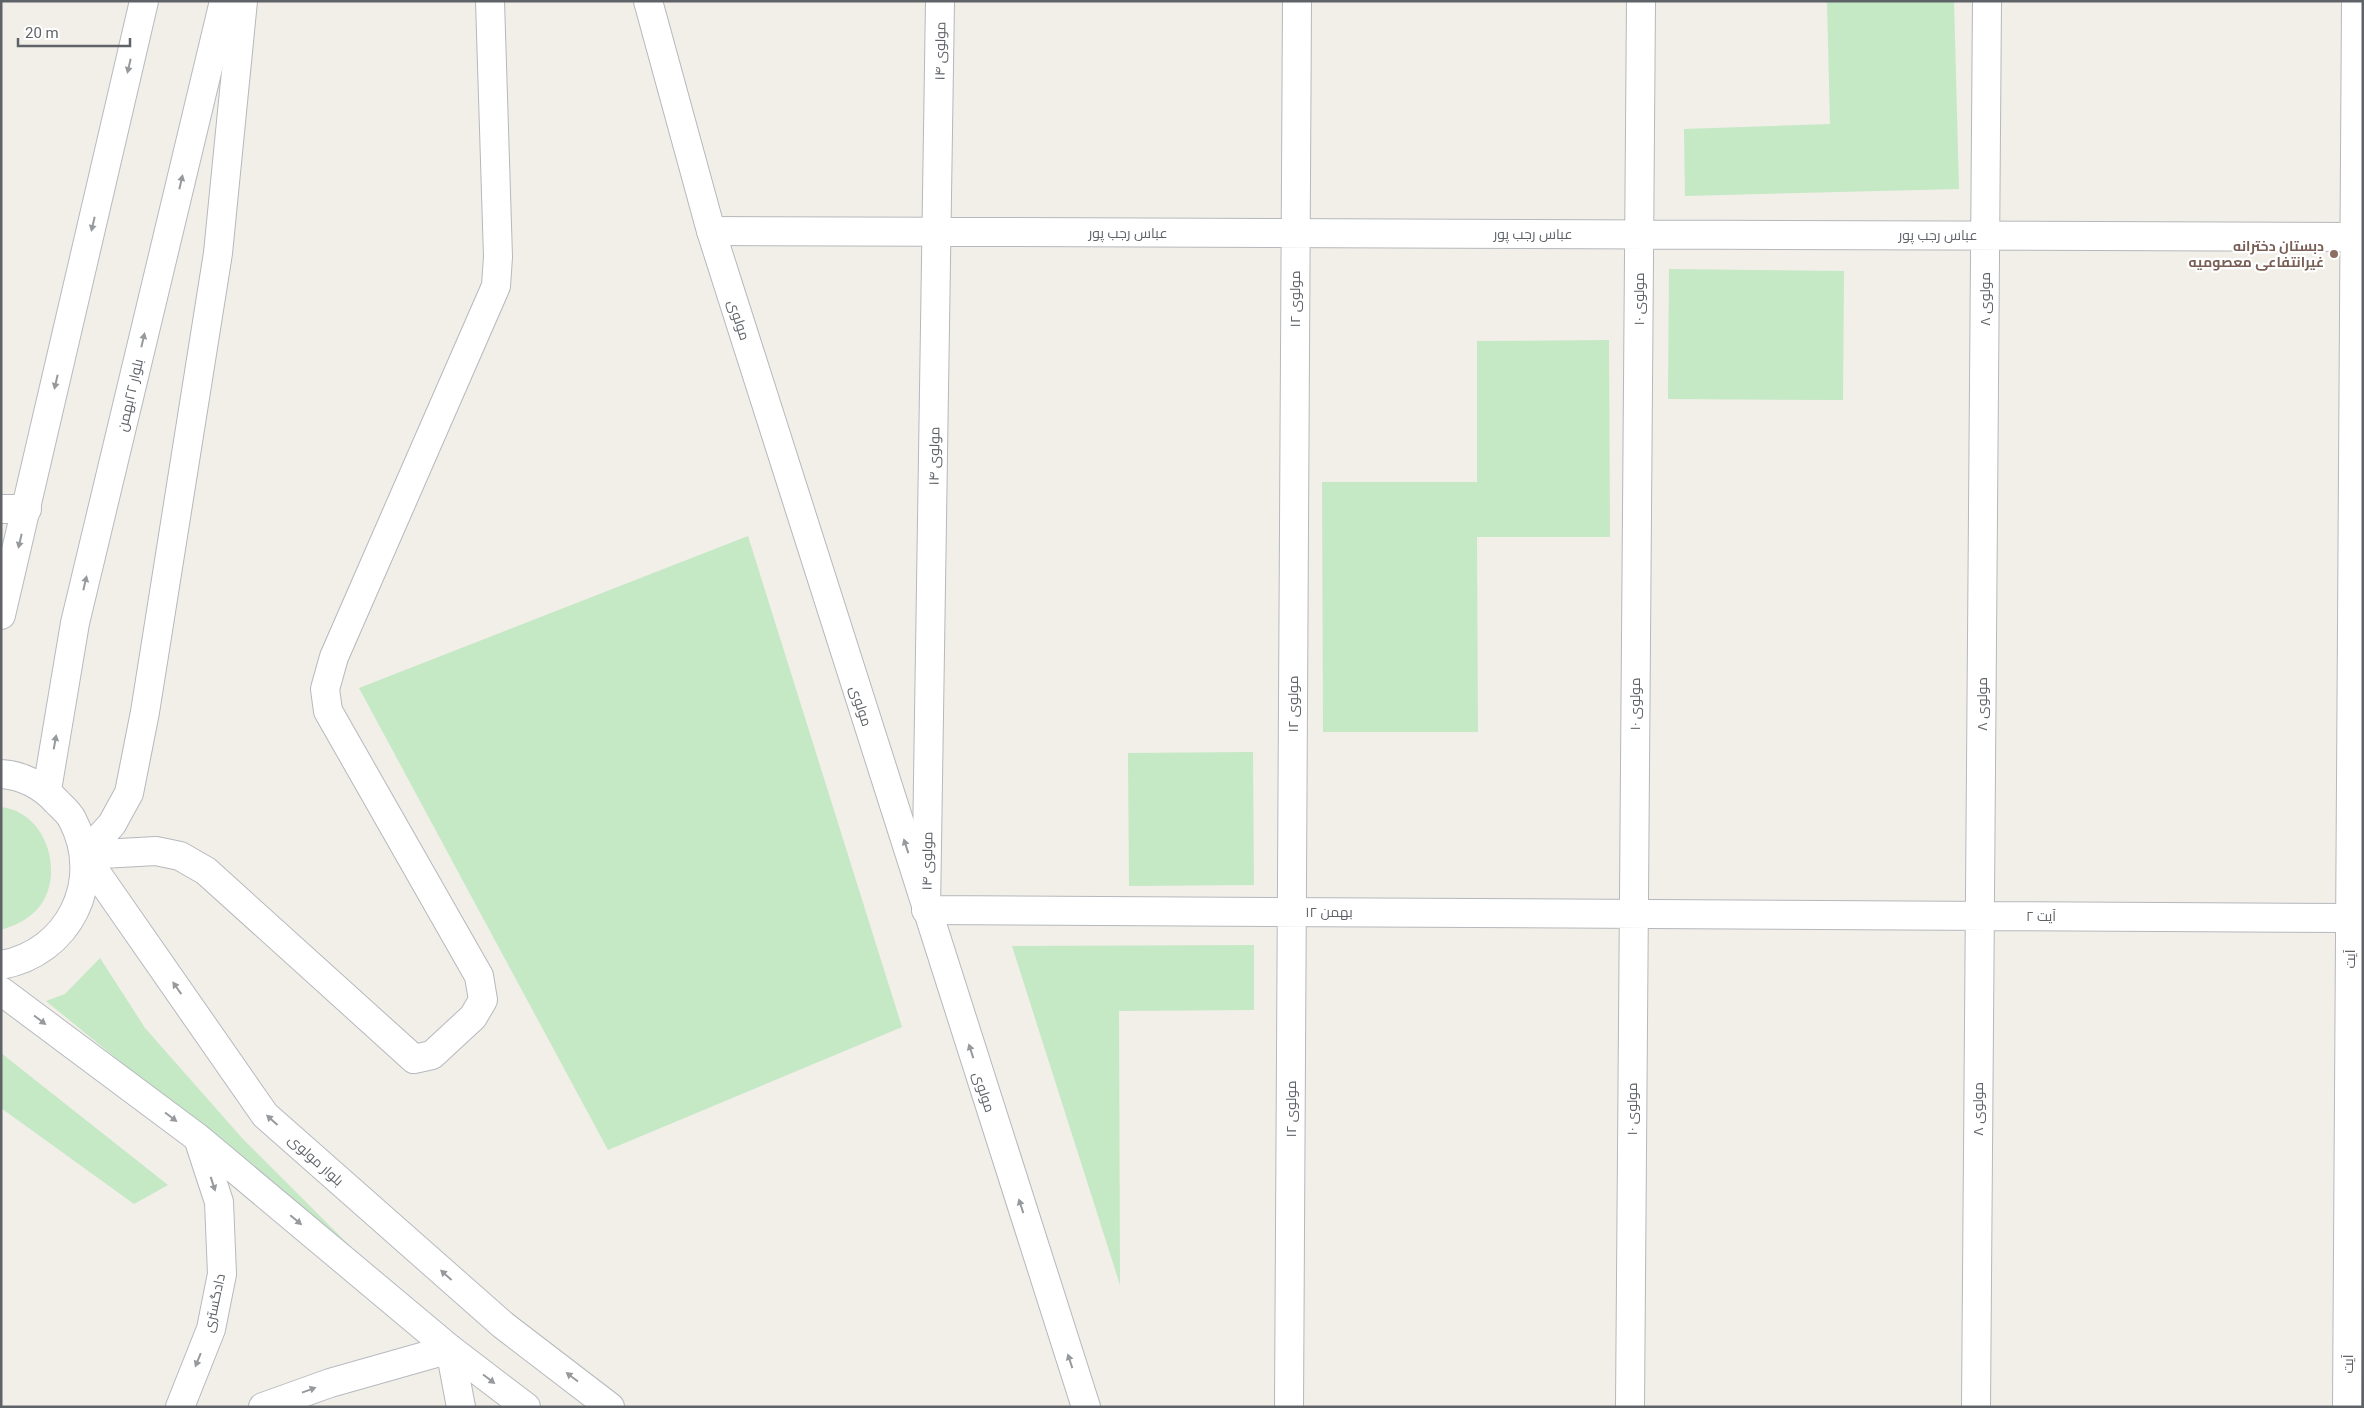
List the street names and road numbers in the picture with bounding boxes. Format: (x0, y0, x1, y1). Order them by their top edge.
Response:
street label: مولوی ۱۴ (931, 22, 949, 80)
street label: عباس رجب پور (1088, 225, 1167, 243)
street label: عباس رجب پور (1493, 226, 1572, 244)
street label: عباس رجب پور (1898, 227, 1977, 245)
street label: مولوی ۱۲ (1287, 271, 1303, 327)
street label: مولوی ۸ (1977, 272, 1993, 326)
street label: مولوی ۱۰ (1631, 273, 1647, 325)
street label: مولوی (725, 298, 753, 342)
street label: بلوار ۲۲بهمن (114, 357, 146, 433)
street label: مولوی ۱۴ (925, 427, 943, 485)
street label: مولوی ۱۲ (1285, 676, 1301, 732)
street label: مولوی ۸ (1974, 677, 1990, 731)
street label: مولوی ۱۰ (1627, 678, 1643, 730)
street label: مولوی (847, 684, 875, 728)
street label: مولوی ۱۴ (918, 832, 936, 890)
street label: بهمن ۱۲ (1305, 904, 1353, 920)
street label: آیت ۲ (2026, 908, 2056, 924)
street label: آیت (2342, 949, 2358, 968)
street label: مولوی (970, 1070, 998, 1114)
street label: مولوی ۱۲ (1283, 1081, 1299, 1137)
street label: مولوی ۸ (1970, 1082, 1986, 1136)
street label: مولوی ۱۰ (1624, 1083, 1640, 1135)
street label: بلوار مولوی (285, 1131, 347, 1189)
street label: دادگستری (200, 1272, 228, 1334)
street label: آیت (2340, 1354, 2356, 1373)

